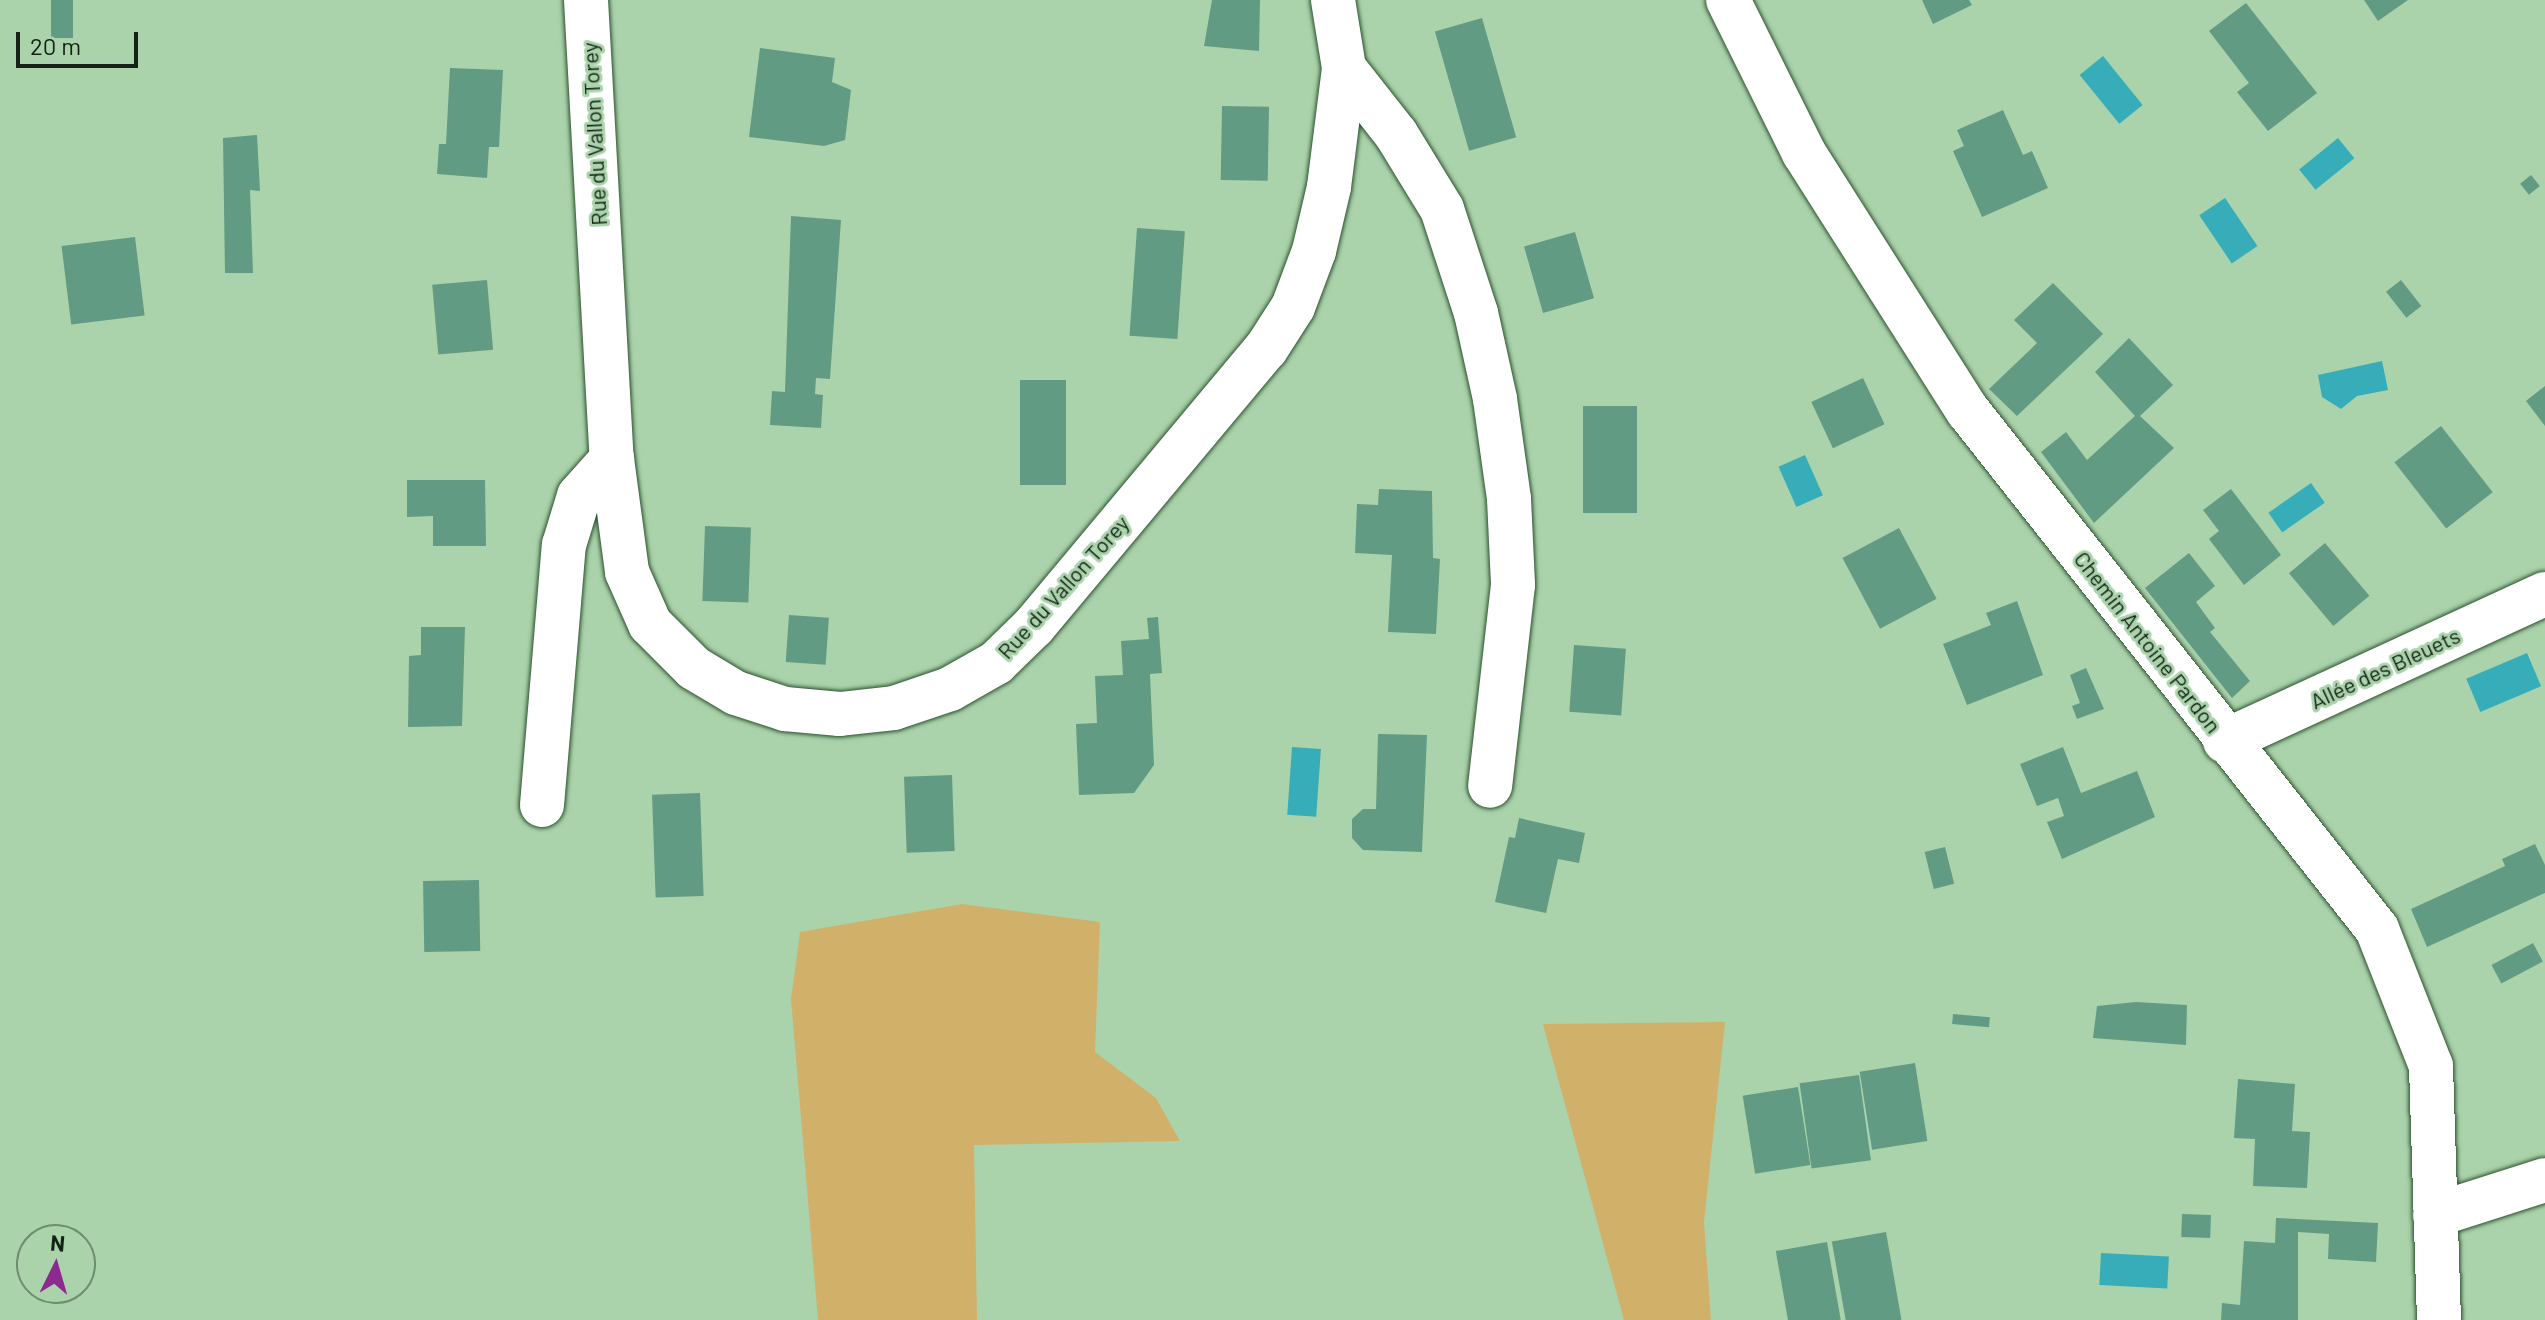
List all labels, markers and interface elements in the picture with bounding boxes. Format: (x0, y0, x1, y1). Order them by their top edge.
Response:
scale bar (20, 16, 142, 66)
text: 20 m (30, 31, 81, 60)
street label: Rue du Vallon Torey (576, 42, 612, 226)
street label: Rue du Vallon Torey (992, 510, 1134, 664)
street label: Chemin Antoine Pardon (2069, 546, 2227, 738)
street label: Allée des Bleuets (2306, 622, 2464, 714)
north arrow (16, 1224, 96, 1304)
text: N (49, 1228, 66, 1256)

